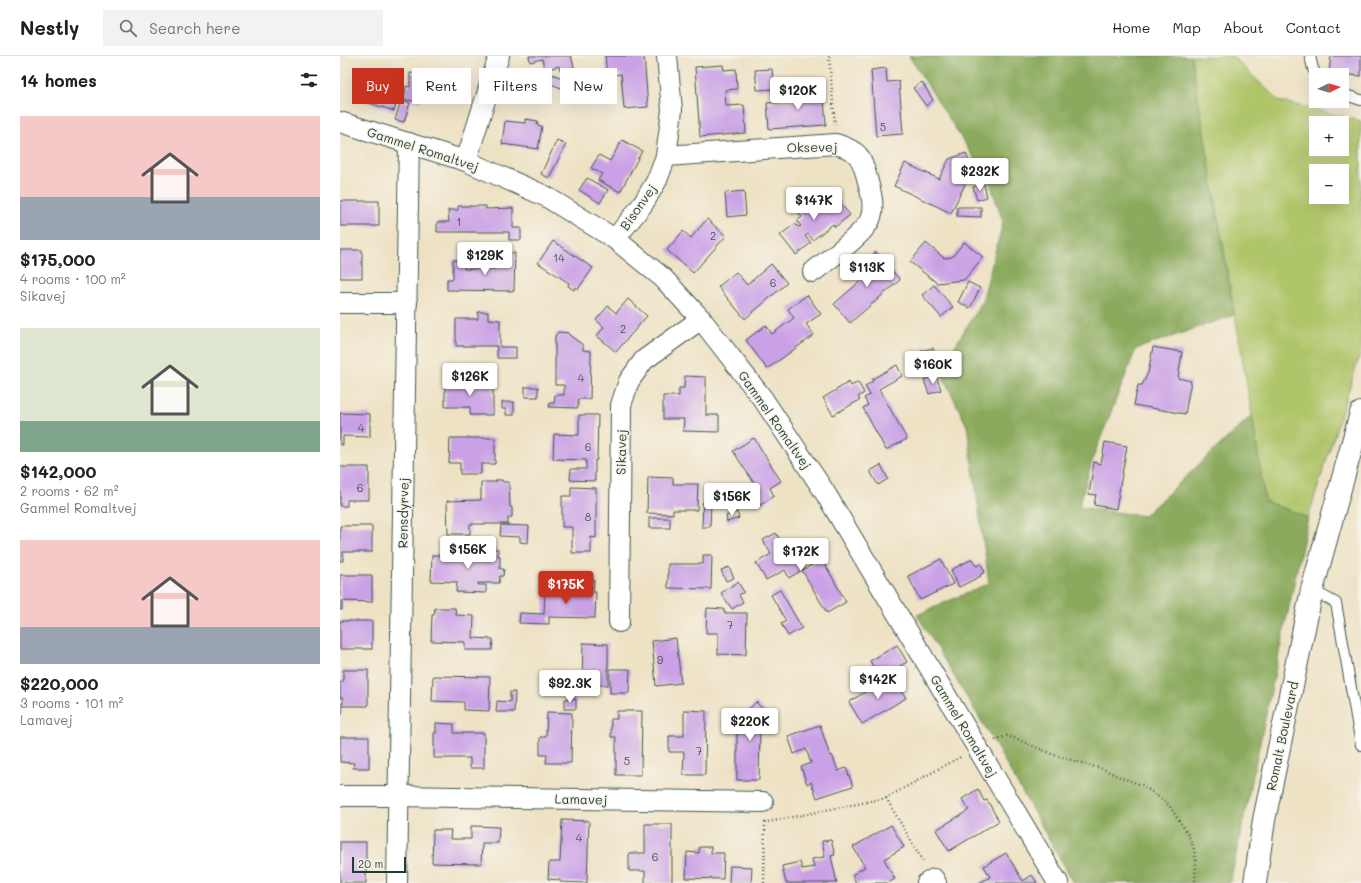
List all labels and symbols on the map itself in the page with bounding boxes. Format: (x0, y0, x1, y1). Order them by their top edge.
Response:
north arrow (1309, 68, 1349, 108)
pin: $120K (770, 77, 826, 111)
house number: 5 (880, 119, 886, 134)
street label: Gammel Romaltvej (365, 122, 481, 175)
street label: Oksevej (786, 138, 838, 155)
pin: $232K (952, 158, 1008, 192)
street label: Bisonvej (616, 180, 660, 233)
pin: $147K (786, 187, 842, 221)
house number: 1 (457, 214, 461, 229)
house number: 2 (710, 228, 716, 243)
pin: $129K (457, 242, 513, 276)
house number: 14 (553, 250, 565, 265)
pin: $113K (839, 254, 895, 288)
house number: 6 (770, 275, 776, 290)
house number: 2 (620, 321, 626, 336)
pin: $160K (905, 351, 961, 385)
pin: $126K (442, 363, 498, 397)
street label: Gammel Romaltvej (735, 367, 816, 472)
house number: 4 (578, 370, 585, 385)
house number: 4 (358, 420, 365, 435)
street label: Sikavej (612, 429, 629, 475)
house number: 6 (585, 439, 591, 454)
street label: Rensdyrvej (393, 477, 412, 549)
house number: 6 (357, 480, 363, 495)
pin: $156K (704, 483, 760, 517)
house number: 8 (585, 509, 592, 524)
pin: $156K (440, 536, 496, 570)
pin: $172K (773, 538, 829, 572)
pin: $175K (538, 571, 594, 605)
house number: 7 (727, 617, 733, 632)
house number: 9 (657, 652, 664, 667)
pin: $142K (850, 666, 906, 700)
pin: $92.3K (537, 670, 603, 704)
street label: Gammel Romaltvej (927, 671, 1002, 780)
street label: Romalt Boulevard (1262, 680, 1301, 792)
pin: $220K (722, 708, 778, 742)
house number: 7 (696, 743, 702, 758)
house number: 5 (624, 753, 630, 768)
street label: Lamavej (555, 790, 608, 807)
house number: 4 (576, 830, 583, 845)
house number: 6 (652, 849, 658, 864)
scale bar (352, 855, 406, 874)

